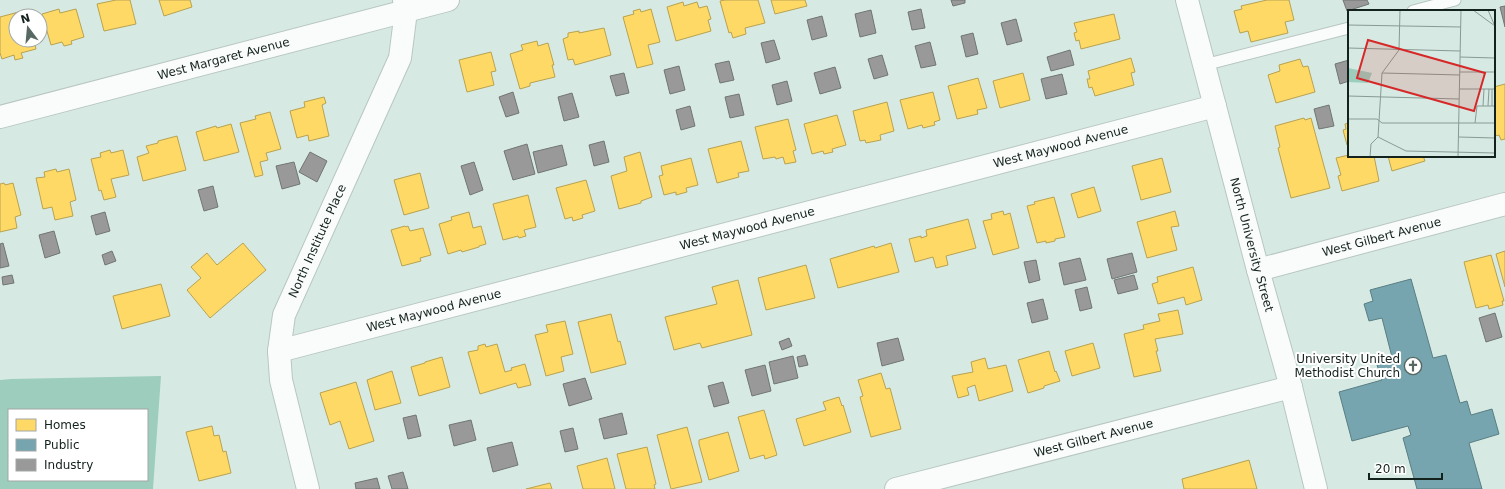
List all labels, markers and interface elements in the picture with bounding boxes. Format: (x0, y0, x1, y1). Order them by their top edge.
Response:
north arrow (8, 8, 48, 48)
inset map (1348, 10, 1495, 157)
text: N (19, 11, 32, 26)
street label: West Margaret Avenue (156, 35, 291, 83)
street label: West Maywood Avenue (992, 122, 1130, 171)
street label: North University Street (1227, 176, 1276, 314)
street label: North Institute Place (286, 182, 349, 300)
street label: West Maywood Avenue (678, 204, 816, 253)
street label: West Gilbert Avenue (1321, 214, 1443, 260)
street label: West Maywood Avenue (365, 286, 503, 335)
place label: University United Methodist Church (1294, 352, 1400, 380)
church icon: University United Methodist Church (1403, 356, 1423, 376)
legend (8, 409, 148, 481)
street label: West Gilbert Avenue (1032, 416, 1155, 460)
text: Homes (44, 418, 86, 432)
text: Public (44, 438, 80, 452)
scale bar (1369, 455, 1442, 481)
text: Industry (44, 458, 93, 472)
text: 20 m (1375, 462, 1406, 476)

